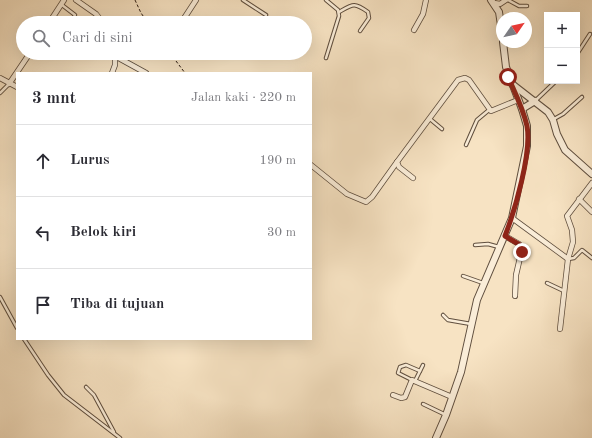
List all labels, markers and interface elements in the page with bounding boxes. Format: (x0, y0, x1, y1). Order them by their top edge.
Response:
north arrow (496, 12, 532, 48)
map controls (544, 12, 580, 84)
button: + (544, 12, 580, 48)
search box (16, 16, 312, 60)
icon: search (30, 27, 52, 49)
text: Cari di sini (62, 31, 133, 46)
button: − (544, 48, 580, 84)
route start (499, 68, 517, 86)
text: 3 mnt (32, 90, 76, 107)
text: Jalan kaki · 220 m (191, 91, 296, 104)
icon: ahead (32, 150, 54, 172)
text: Lurus (70, 153, 110, 168)
text: 190 m (259, 154, 296, 167)
icon: left (32, 222, 54, 244)
text: Belok kiri (70, 225, 136, 240)
text: 30 m (267, 226, 296, 239)
route end (513, 243, 531, 261)
icon: arrive (32, 294, 54, 316)
text: Tiba di tujuan (70, 297, 164, 312)

